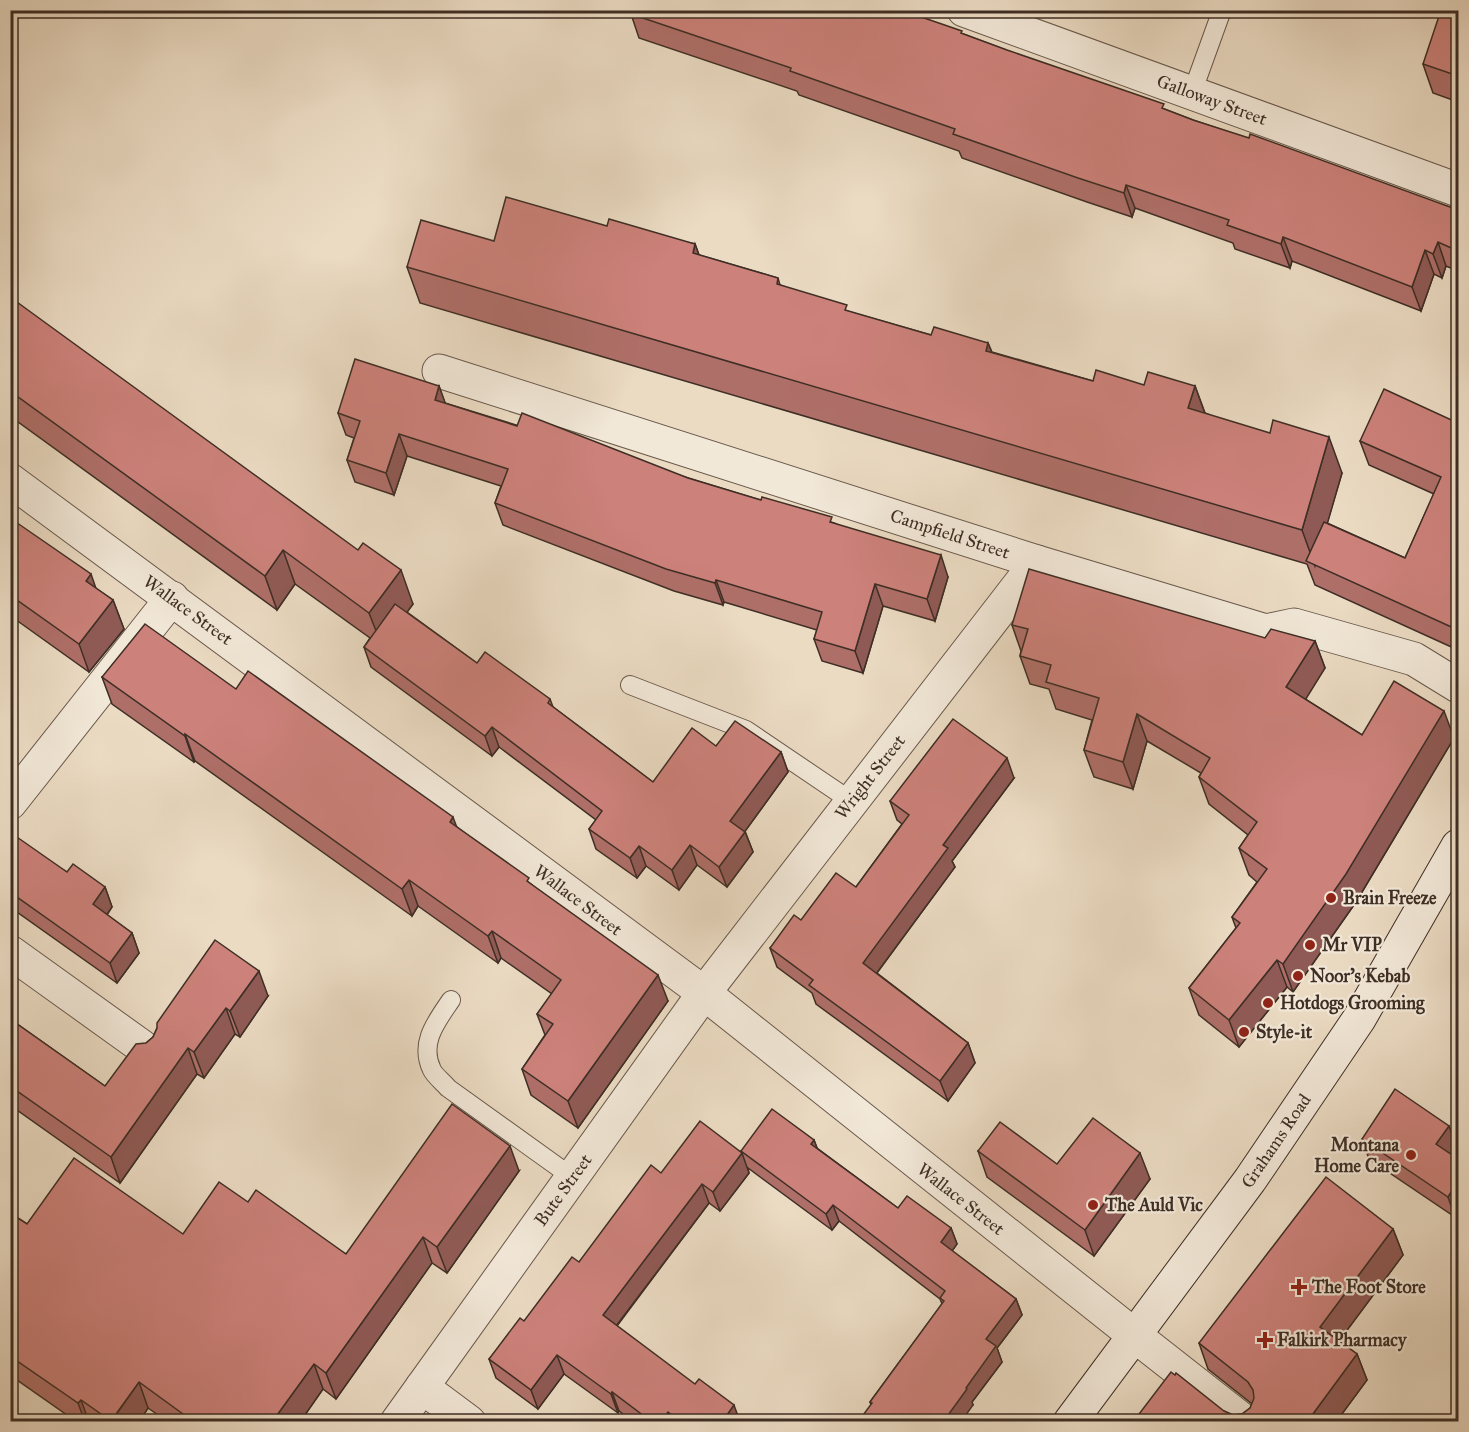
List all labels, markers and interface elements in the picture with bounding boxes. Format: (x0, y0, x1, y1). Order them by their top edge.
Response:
street label: Galloway Street (1154, 70, 1271, 130)
street label: Campfield Street (887, 504, 1013, 564)
street label: Wallace Street (139, 570, 237, 650)
street label: Wright Street (830, 730, 911, 824)
street label: Wallace Street (530, 860, 627, 941)
place label: Brain Freeze (1343, 887, 1437, 909)
marker: Brain Freeze (1324, 891, 1338, 905)
place label: Mr VIP (1322, 934, 1382, 956)
marker: Mr VIP (1303, 938, 1317, 952)
place label: Noor's Kebab (1310, 965, 1410, 987)
marker: Noor's Kebab (1291, 969, 1305, 983)
place label: Hotdogs Grooming (1280, 992, 1425, 1015)
marker: Hotdogs Grooming (1261, 996, 1275, 1010)
place label: Style-it (1256, 1021, 1313, 1044)
marker: Style-it (1237, 1025, 1251, 1039)
street label: Grahams Road (1236, 1090, 1316, 1192)
place label: Montana Home Care (1314, 1134, 1399, 1177)
marker: Montana Home Care (1404, 1148, 1418, 1162)
street label: Bute Street (529, 1149, 597, 1230)
street label: Wallace Street (913, 1158, 1010, 1240)
place label: The Auld Vic (1104, 1194, 1203, 1216)
marker: The Auld Vic (1086, 1198, 1100, 1212)
place label: The Foot Store (1311, 1276, 1426, 1298)
marker: The Foot Store (1290, 1278, 1308, 1296)
place label: Falkirk Pharmacy (1277, 1329, 1408, 1352)
marker: Falkirk Pharmacy (1258, 1333, 1272, 1347)

